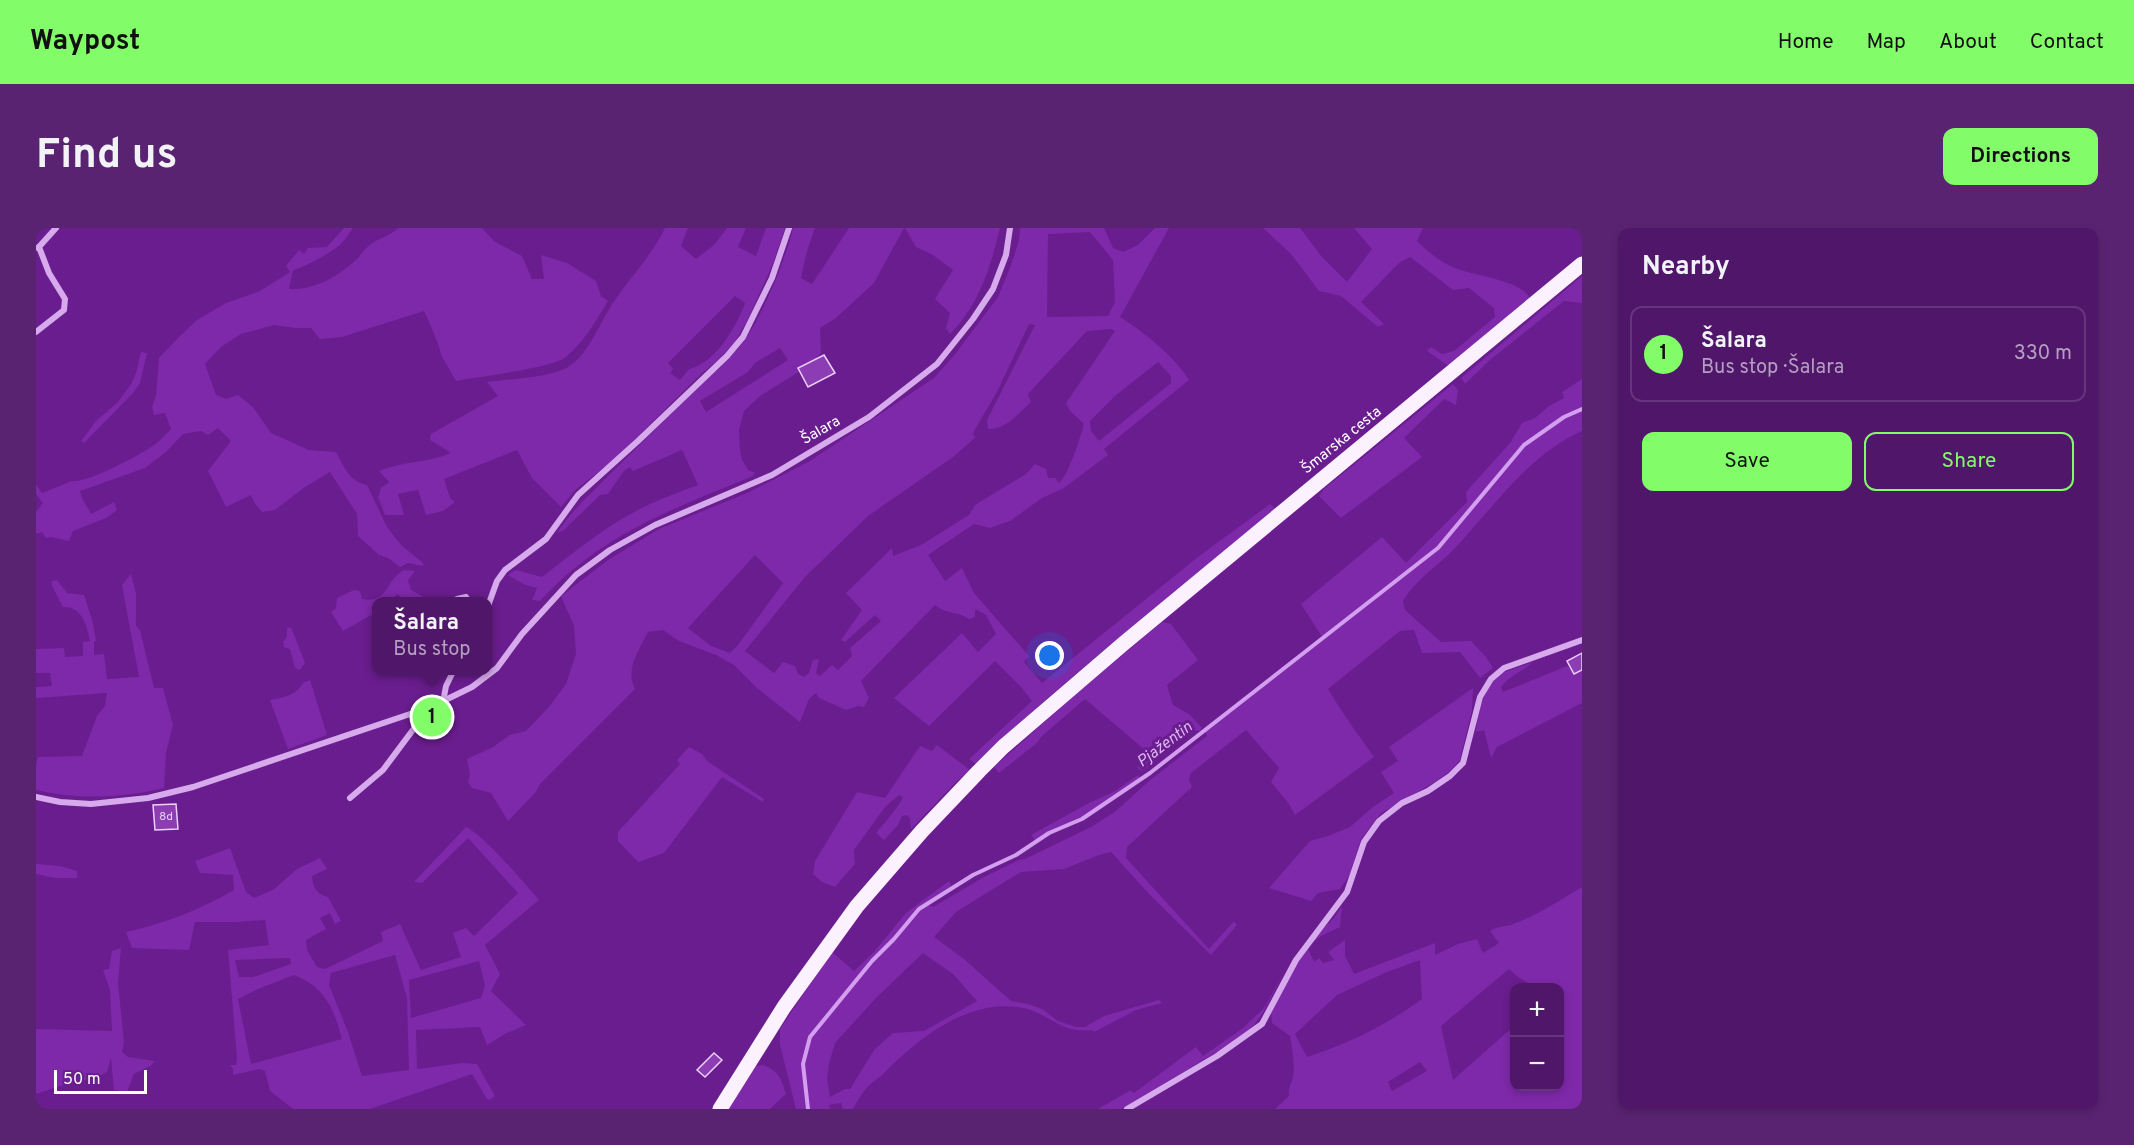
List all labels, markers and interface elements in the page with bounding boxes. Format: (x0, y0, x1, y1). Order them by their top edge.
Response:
text: Waypost (30, 24, 140, 60)
text: Home (1778, 29, 1834, 56)
text: Map (1867, 29, 1906, 56)
text: About (1939, 29, 1997, 56)
text: Contact (2030, 29, 2104, 56)
button: Directions (1943, 128, 2098, 185)
text: Find us (36, 130, 177, 183)
text: Nearby (1642, 251, 1730, 284)
text: Šalara (1701, 328, 1767, 355)
text: 1 (1660, 341, 1668, 367)
text: 330 m (2014, 341, 2072, 367)
text: Bus stop · Šalara (1701, 355, 1844, 381)
street label: Šmarska cesta (1297, 401, 1386, 479)
street label: Šalara (797, 410, 844, 450)
button: Save (1642, 432, 1852, 491)
button: Share (1864, 432, 2074, 491)
popup (372, 597, 492, 675)
text: Šalara (393, 610, 459, 637)
text: Bus stop (393, 637, 471, 663)
your location (1035, 641, 1064, 670)
pin: 1 (412, 694, 452, 740)
water label: Pjažentin (1133, 717, 1197, 772)
house number: 8d (159, 809, 173, 825)
map controls (1510, 983, 1564, 1091)
button: + (1510, 983, 1564, 1037)
button: − (1510, 1037, 1564, 1091)
scale bar (54, 1067, 147, 1094)
text: 50 m (63, 1070, 101, 1090)

